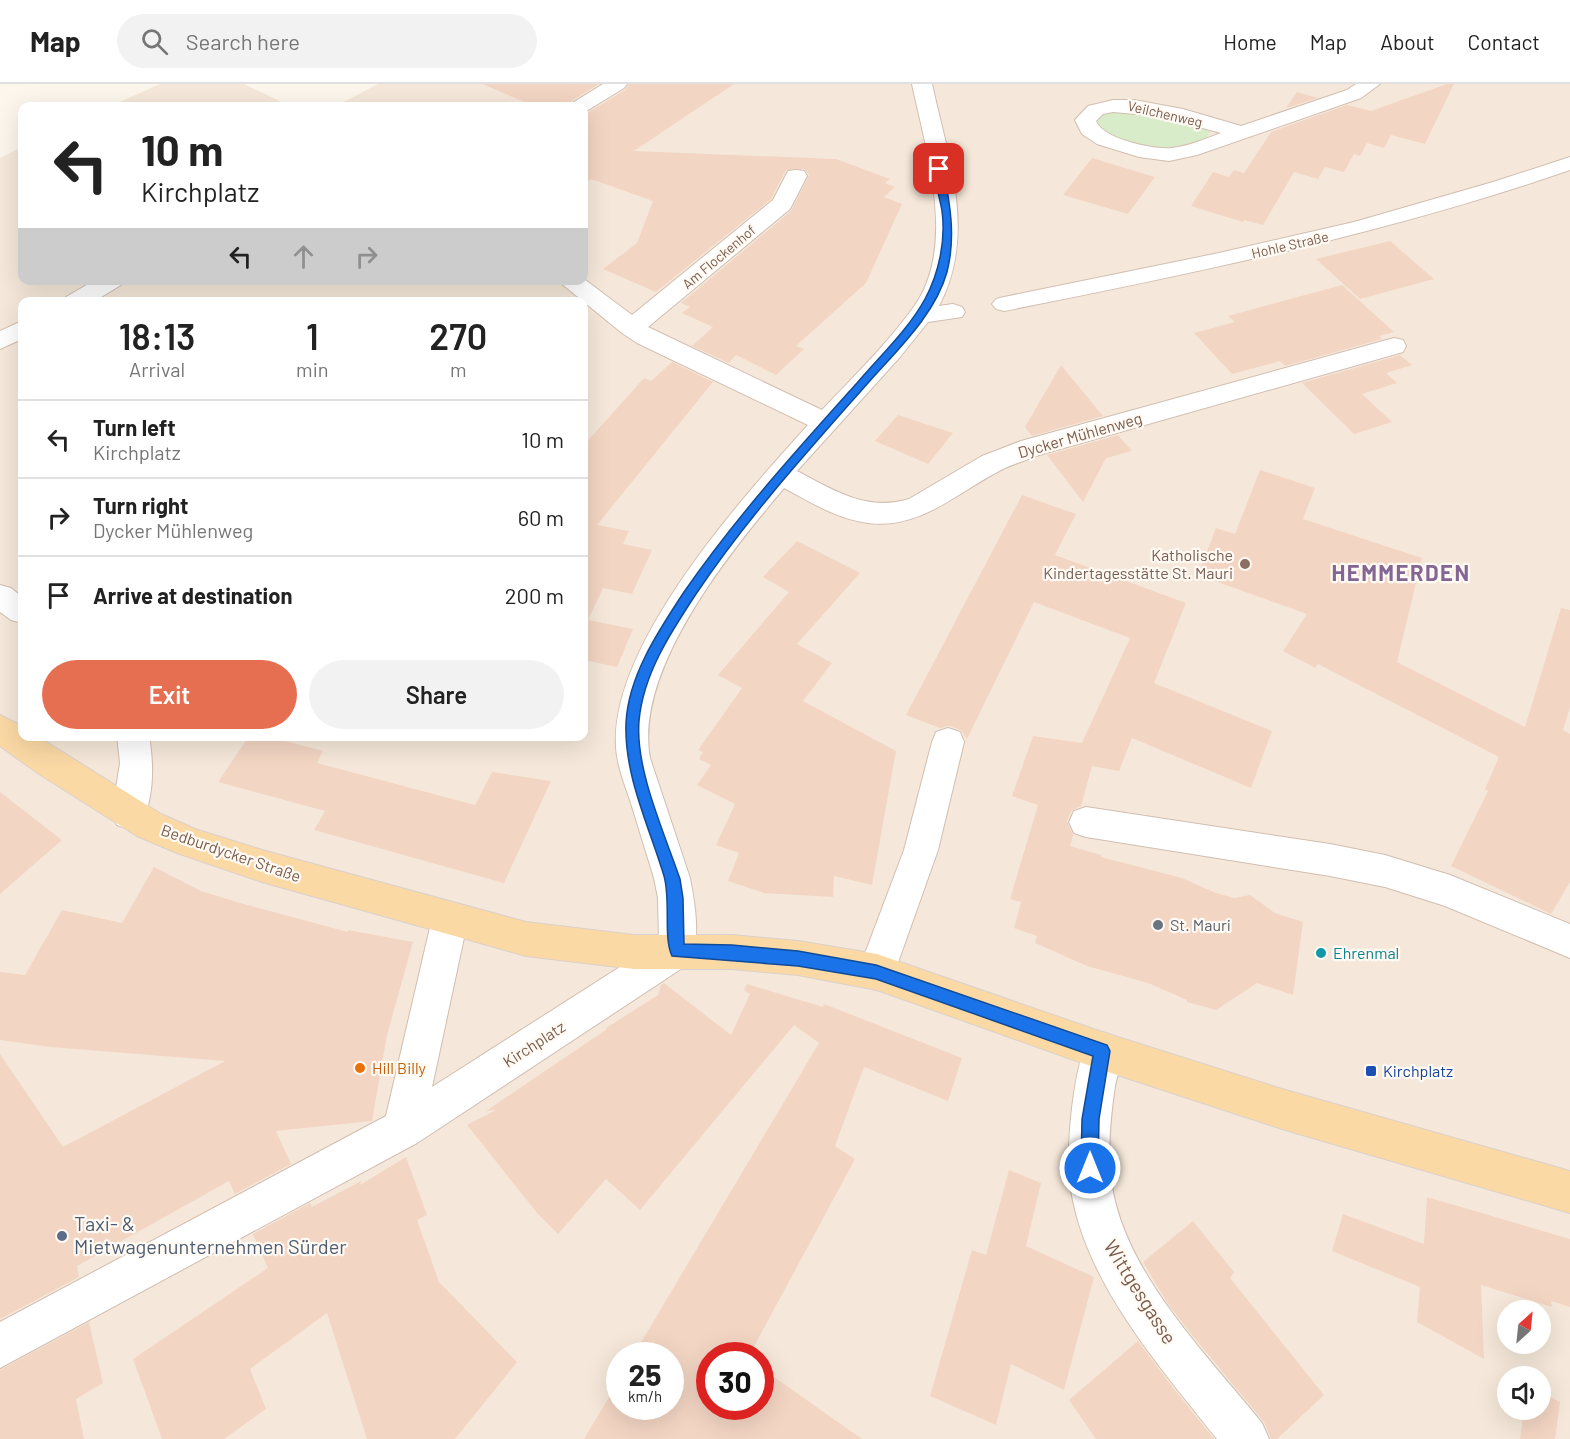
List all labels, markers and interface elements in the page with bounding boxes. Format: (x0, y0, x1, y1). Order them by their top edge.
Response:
search box (117, 14, 537, 68)
text: Map (30, 24, 81, 58)
icon: search (138, 25, 171, 58)
text: Search here (186, 28, 300, 54)
text: Home (1223, 29, 1277, 54)
text: Map (1310, 29, 1347, 54)
text: About (1380, 29, 1435, 54)
text: Contact (1468, 29, 1540, 54)
street label: Veilchenweg (1126, 97, 1204, 130)
text: 10 m (141, 124, 223, 174)
icon: left (42, 126, 120, 204)
pin (913, 143, 964, 194)
icon: arrive (922, 152, 955, 185)
text: Kirchplatz (141, 175, 259, 207)
street label: Am Flockenhof (678, 221, 759, 292)
street label: Hohle Straße (1250, 227, 1330, 262)
icon: left (224, 240, 257, 273)
icon: ahead (287, 240, 320, 273)
icon: right (350, 240, 383, 273)
text: 18:13 (119, 314, 195, 357)
text: 1 (306, 314, 319, 357)
text: 270 (429, 314, 487, 357)
text: Arrival (129, 357, 185, 381)
text: min (296, 357, 329, 381)
text: m (450, 357, 467, 381)
street label: Dycker Mühlenweg (1016, 408, 1144, 461)
text: Turn left (93, 414, 176, 440)
icon: left (42, 423, 75, 456)
text: 10 m (521, 426, 564, 452)
text: Kirchplatz (93, 440, 181, 464)
text: Turn right (93, 492, 188, 518)
icon: right (42, 501, 75, 534)
text: 60 m (518, 504, 564, 530)
text: Dycker Mühlenweg (93, 518, 253, 542)
place label: Katholische Kindertagesstätte St. Mauri (1043, 545, 1233, 582)
marker: Katholische Kindertagesstätte St. Mauri (1238, 557, 1252, 571)
district label: HEMMERDEN (1331, 559, 1471, 585)
icon: arrive (42, 579, 75, 612)
text: Arrive at destination (93, 582, 292, 608)
text: 200 m (505, 582, 564, 608)
button: Exit (42, 660, 297, 729)
button: Share (309, 660, 564, 729)
street label: Bedburdycker Straße (159, 820, 303, 885)
place label: St. Mauri (1170, 915, 1231, 934)
marker: St. Mauri (1151, 918, 1165, 932)
place label: Ehrenmal (1333, 943, 1399, 962)
marker: Ehrenmal (1314, 946, 1328, 960)
street label: Kirchplatz (499, 1017, 568, 1071)
place label: Hill Billy (372, 1058, 427, 1077)
marker: Hill Billy (353, 1061, 367, 1075)
place label: Kirchplatz (1383, 1061, 1453, 1080)
marker: Kirchplatz (1364, 1064, 1378, 1078)
position arrow (1058, 1136, 1122, 1200)
place label: Taxi- & Mietwagenunternehmen Sürder (74, 1211, 347, 1258)
marker: Taxi- & Mietwagenunternehmen Sürder (55, 1229, 69, 1243)
street label: Wittgesgasse (1099, 1235, 1182, 1348)
north arrow (1497, 1300, 1551, 1354)
map controls (1497, 1300, 1551, 1420)
speed limit sign: 30 (696, 1342, 774, 1420)
text: 25 (629, 1356, 661, 1392)
button: sound (1497, 1366, 1551, 1420)
text: km/h (628, 1387, 662, 1405)

